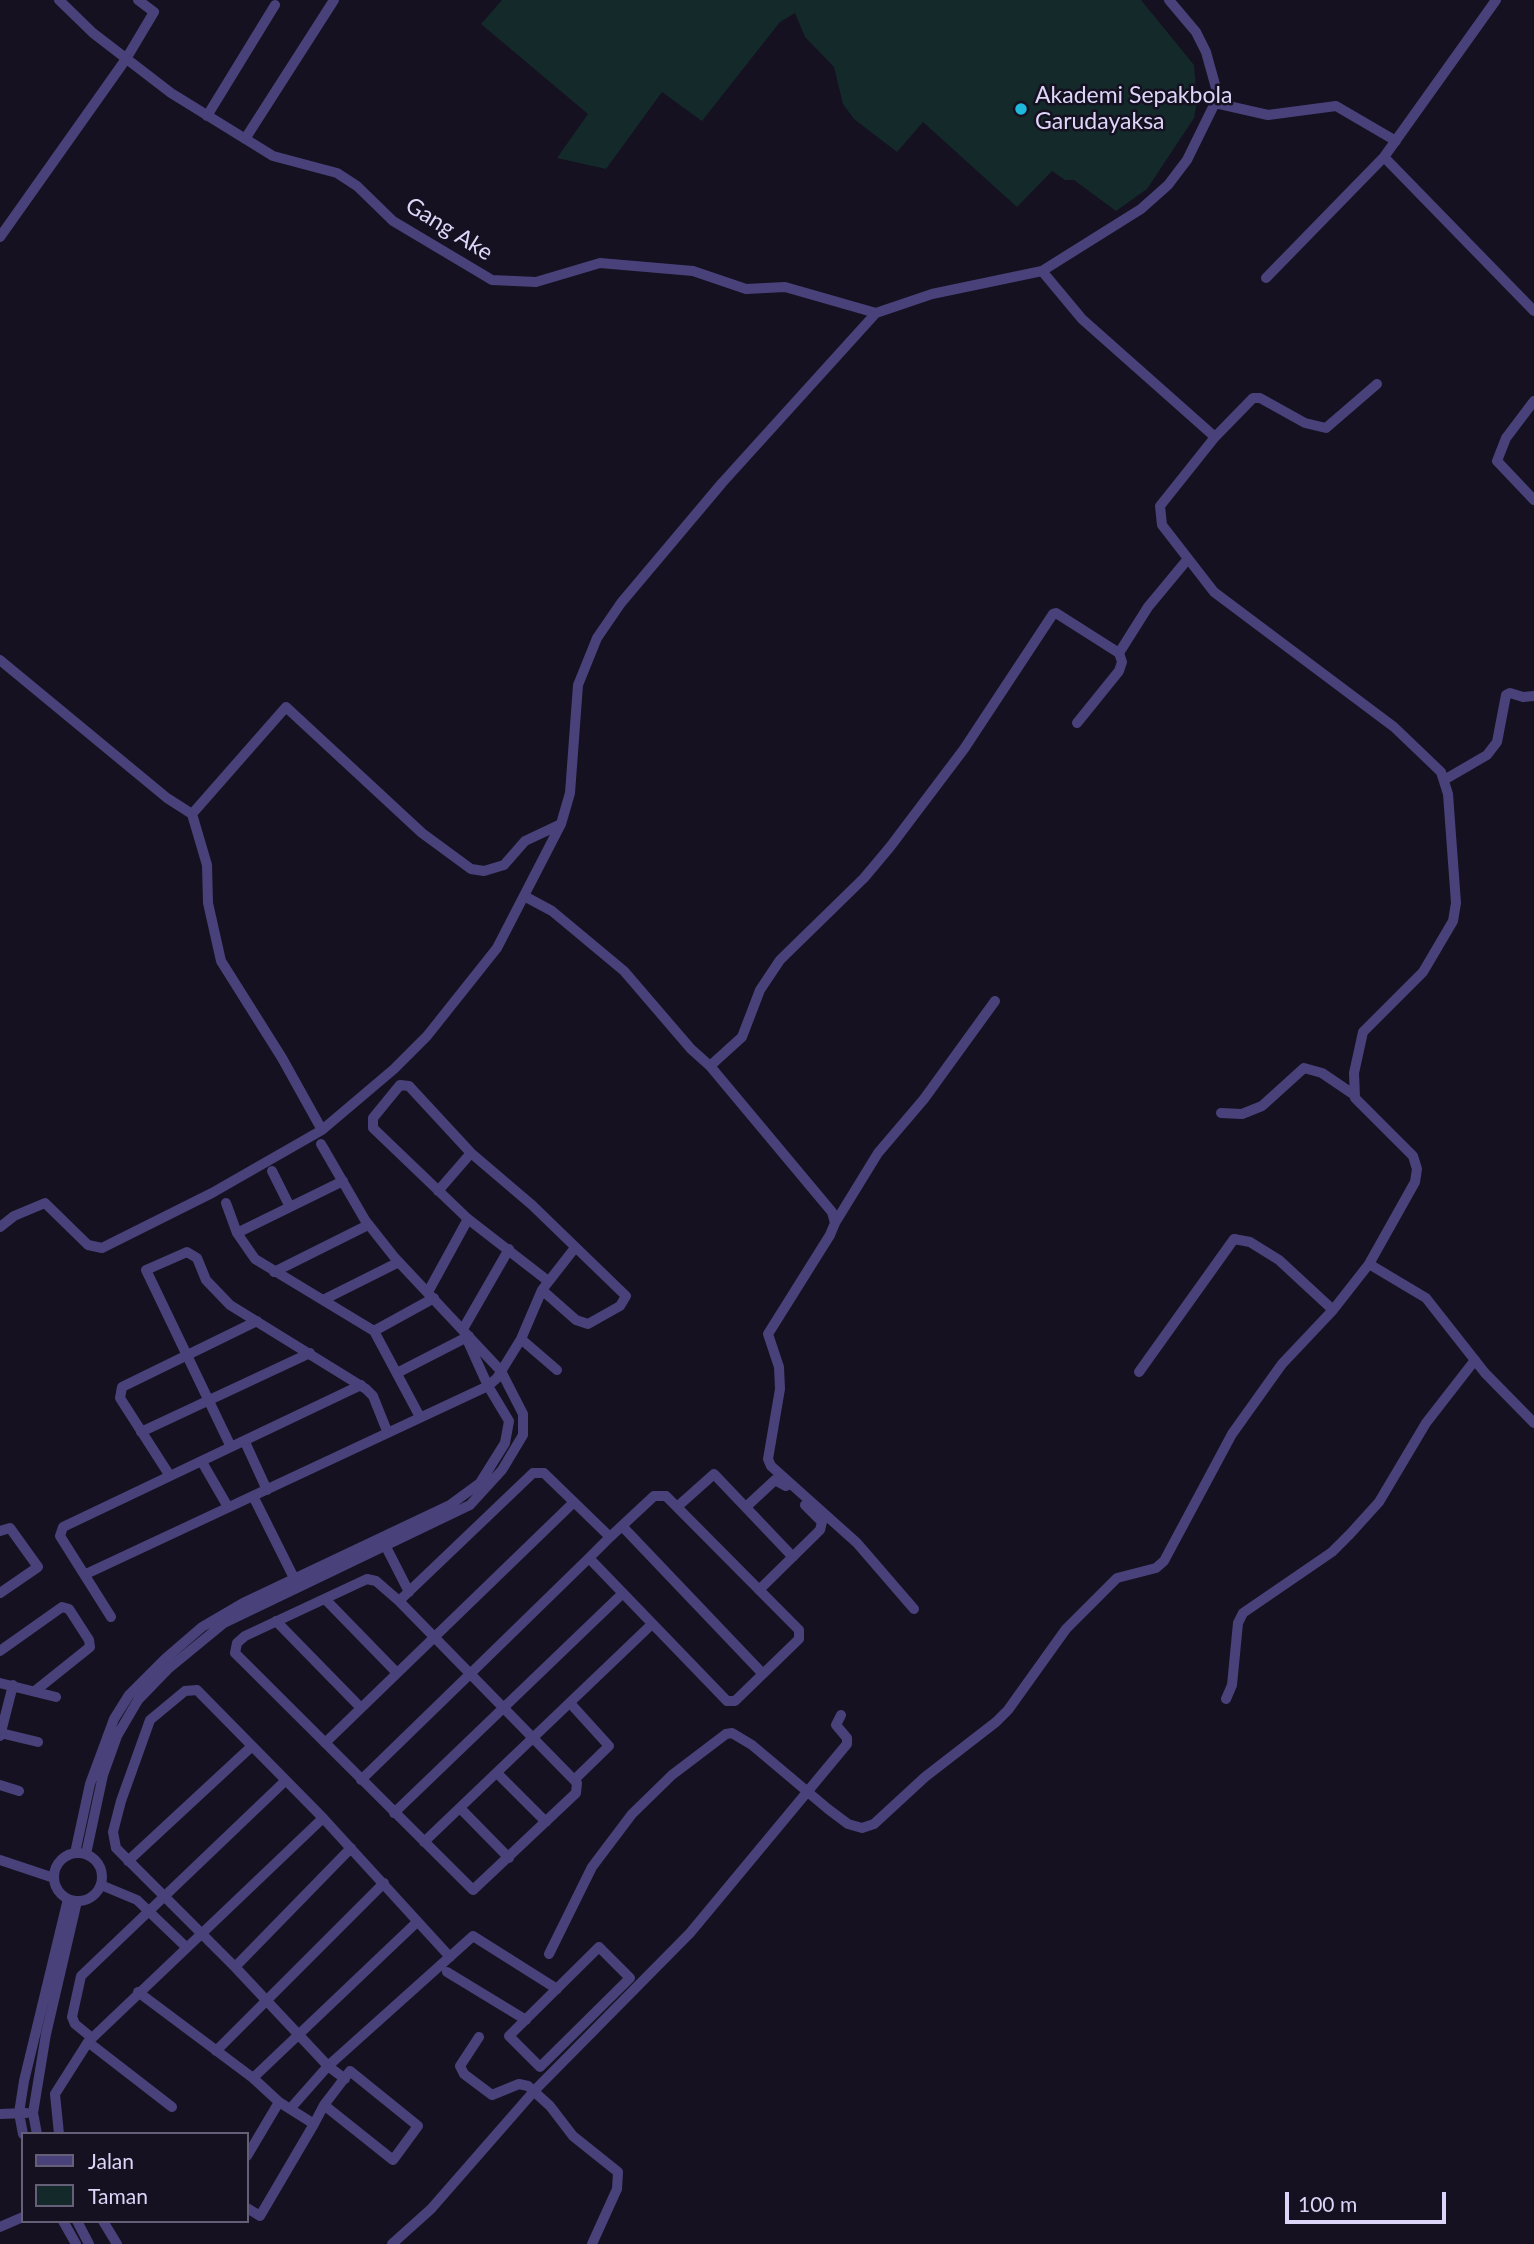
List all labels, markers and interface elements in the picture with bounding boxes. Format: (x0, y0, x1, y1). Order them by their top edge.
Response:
place label: Akademi Sepakbola Garudayaksa (1035, 82, 1232, 136)
marker: Akademi Sepakbola Garudayaksa (1013, 101, 1029, 117)
street label: Gang Ake (400, 191, 498, 267)
legend (21, 2132, 248, 2223)
text: Jalan (88, 2148, 134, 2173)
scale bar (1289, 2178, 1450, 2222)
text: Taman (88, 2183, 148, 2208)
text: 100 m (1298, 2191, 1357, 2216)

